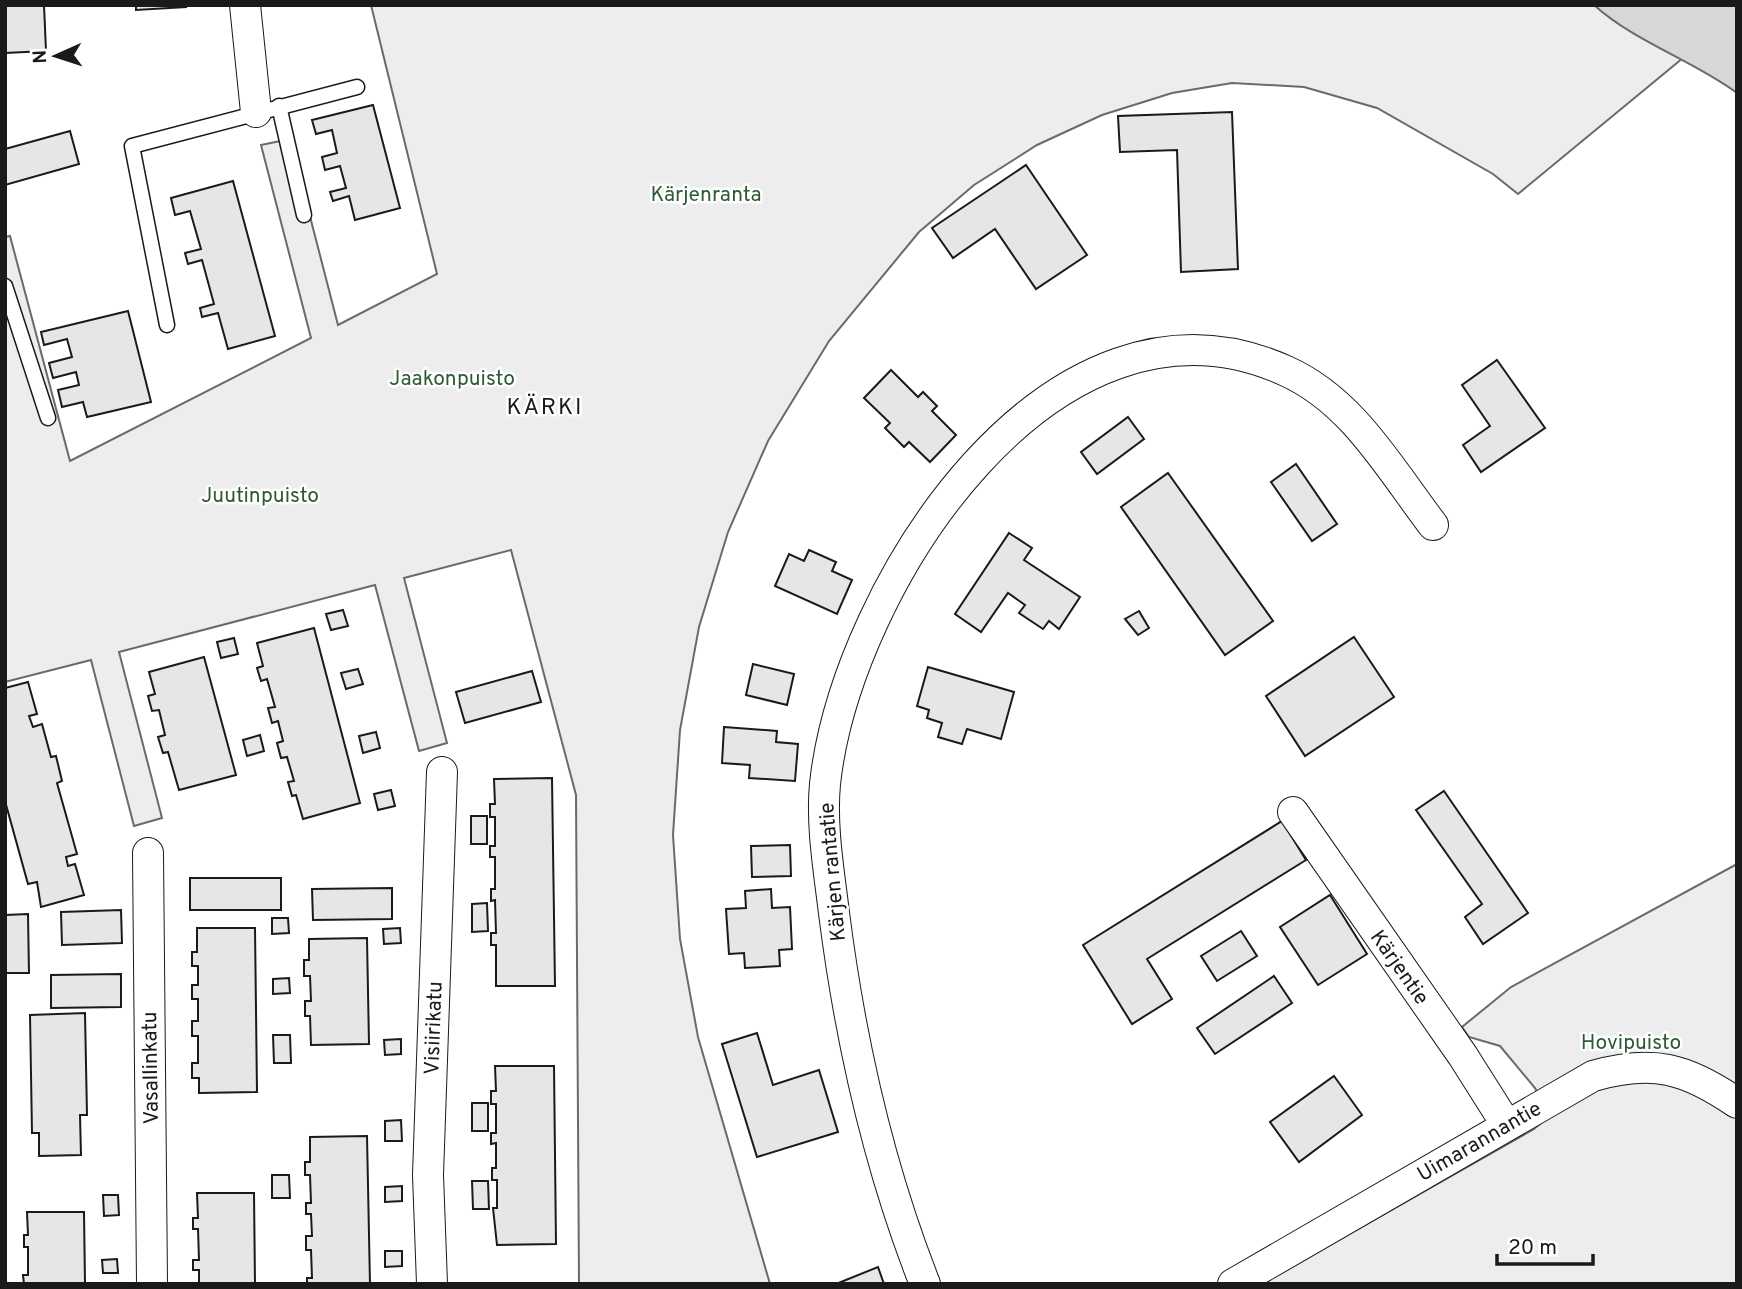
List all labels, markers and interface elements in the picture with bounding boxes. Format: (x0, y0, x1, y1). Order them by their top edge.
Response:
north arrow (21, 21, 91, 91)
text: N (29, 49, 53, 64)
park label: Kärjenranta (651, 182, 761, 209)
park label: Jaakonpuisto (389, 366, 515, 393)
district label: KÄRKI (506, 393, 584, 423)
park label: Juutinpuisto (201, 483, 319, 510)
street label: Kärjen rantatie (814, 801, 853, 943)
street label: Kärjentie (1363, 925, 1434, 1010)
street label: Visiirikatu (419, 981, 450, 1075)
street label: Vasallinkatu (137, 1011, 166, 1125)
park label: Hovipuisto (1581, 1030, 1681, 1057)
street label: Uimarannantie (1413, 1096, 1547, 1189)
scale bar (1497, 1222, 1593, 1266)
text: 20 m (1508, 1235, 1557, 1262)

